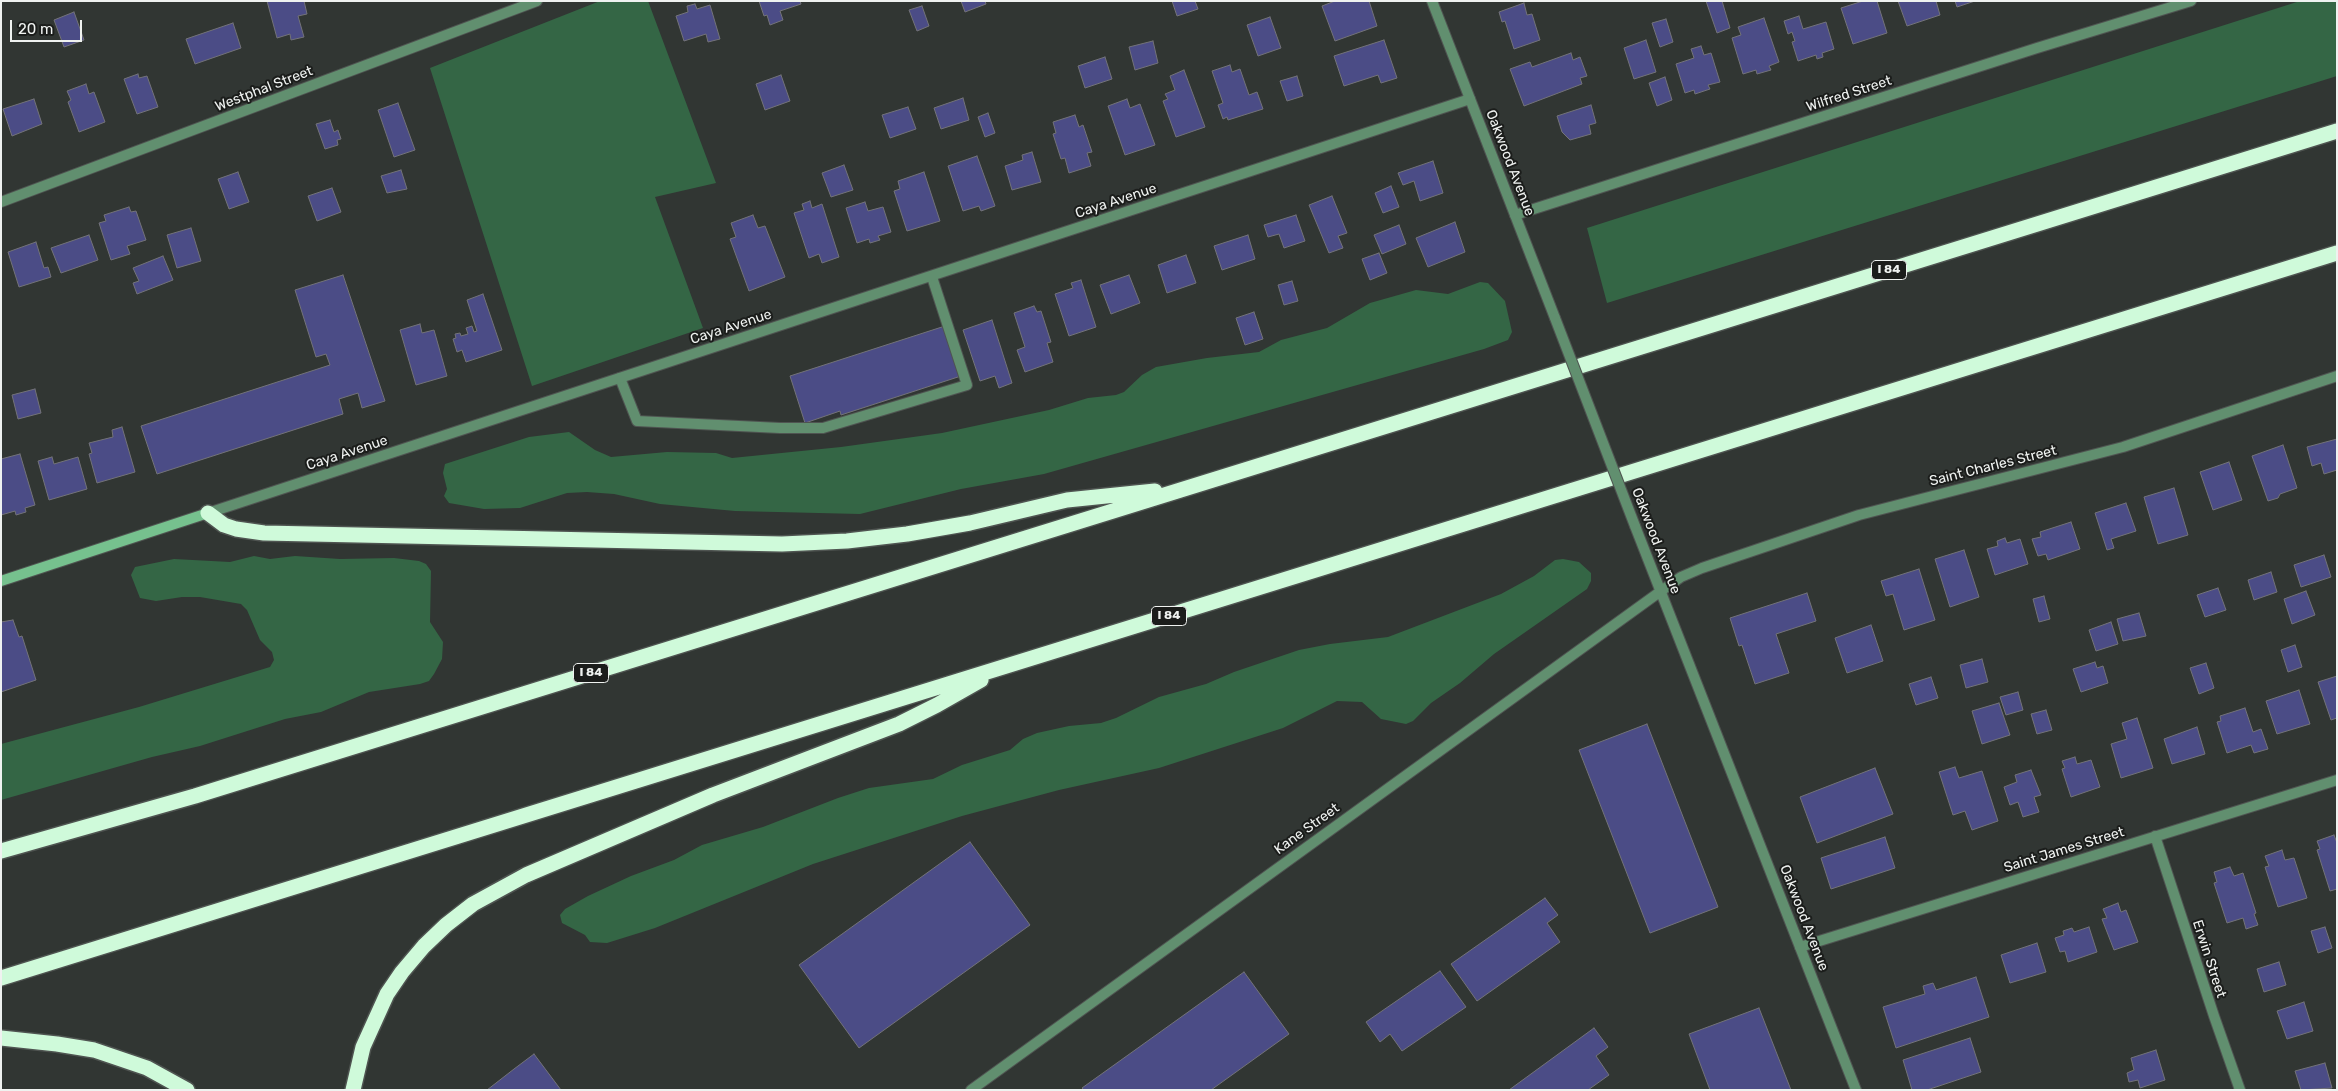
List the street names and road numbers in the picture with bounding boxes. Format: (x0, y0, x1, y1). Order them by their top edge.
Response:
street label: Westphal Street (213, 63, 315, 115)
street label: Wilfred Street (1804, 72, 1894, 116)
street label: Oakwood Avenue (1482, 108, 1538, 218)
street label: Caya Avenue (1073, 180, 1159, 222)
road number: I 84 (1872, 260, 1906, 280)
street label: Caya Avenue (688, 306, 774, 348)
street label: Caya Avenue (304, 432, 390, 474)
street label: Saint Charles Street (1928, 442, 2058, 490)
street label: Oakwood Avenue (1628, 486, 1684, 596)
road number: I 84 (1152, 606, 1186, 626)
road number: I 84 (574, 664, 608, 682)
street label: Kane Street (1271, 800, 1343, 858)
street label: Saint James Street (2002, 824, 2126, 876)
street label: Oakwood Avenue (1776, 863, 1832, 973)
street label: Erwin Street (2189, 918, 2229, 1000)

